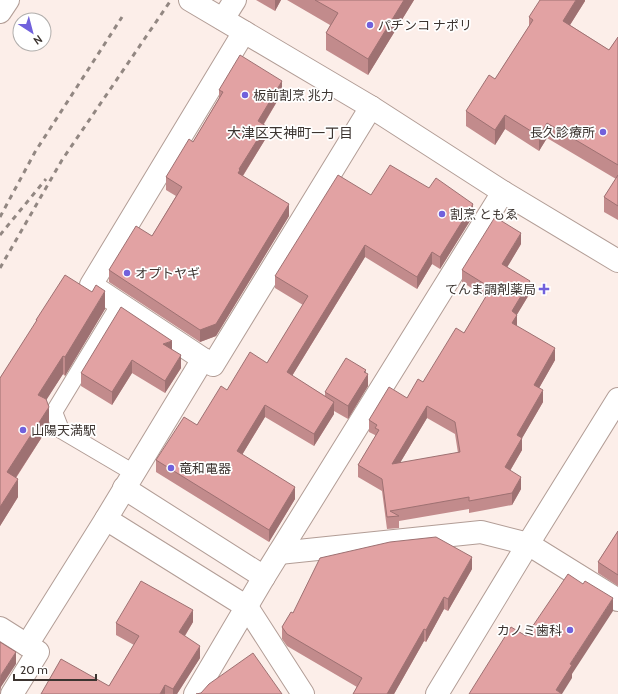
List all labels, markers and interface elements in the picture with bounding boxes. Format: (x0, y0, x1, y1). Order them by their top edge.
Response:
north arrow (12, 12, 52, 52)
place label: パチンコ ナポリ (378, 17, 472, 33)
marker: パチンコ ナポリ (365, 20, 375, 30)
text: N (31, 32, 45, 48)
place label: 板前割烹 兆力 (253, 87, 334, 103)
marker: 板前割烹 兆力 (240, 90, 250, 100)
district label: 大津区天神町一丁目 (227, 124, 353, 142)
place label: 長久診療所 (530, 124, 595, 140)
marker: 長久診療所 (598, 127, 608, 137)
place label: 割烹 ともゑ (450, 206, 518, 222)
marker: 割烹 ともゑ (437, 209, 447, 219)
place label: オプトヤギ (135, 265, 200, 281)
marker: オプトヤギ (122, 268, 132, 278)
place label: てんま調剤薬局 (445, 281, 536, 297)
marker: てんま調剤薬局 (539, 284, 549, 294)
place label: 山陽天満駅 (31, 422, 96, 438)
marker: 山陽天満駅 (18, 425, 28, 435)
place label: 竜和電器 (179, 460, 231, 476)
marker: 竜和電器 (166, 463, 176, 473)
place label: カノミ歯科 (497, 622, 562, 638)
marker: カノミ歯科 (565, 625, 575, 635)
scale bar (14, 656, 96, 682)
text: 20 m (20, 662, 48, 677)

